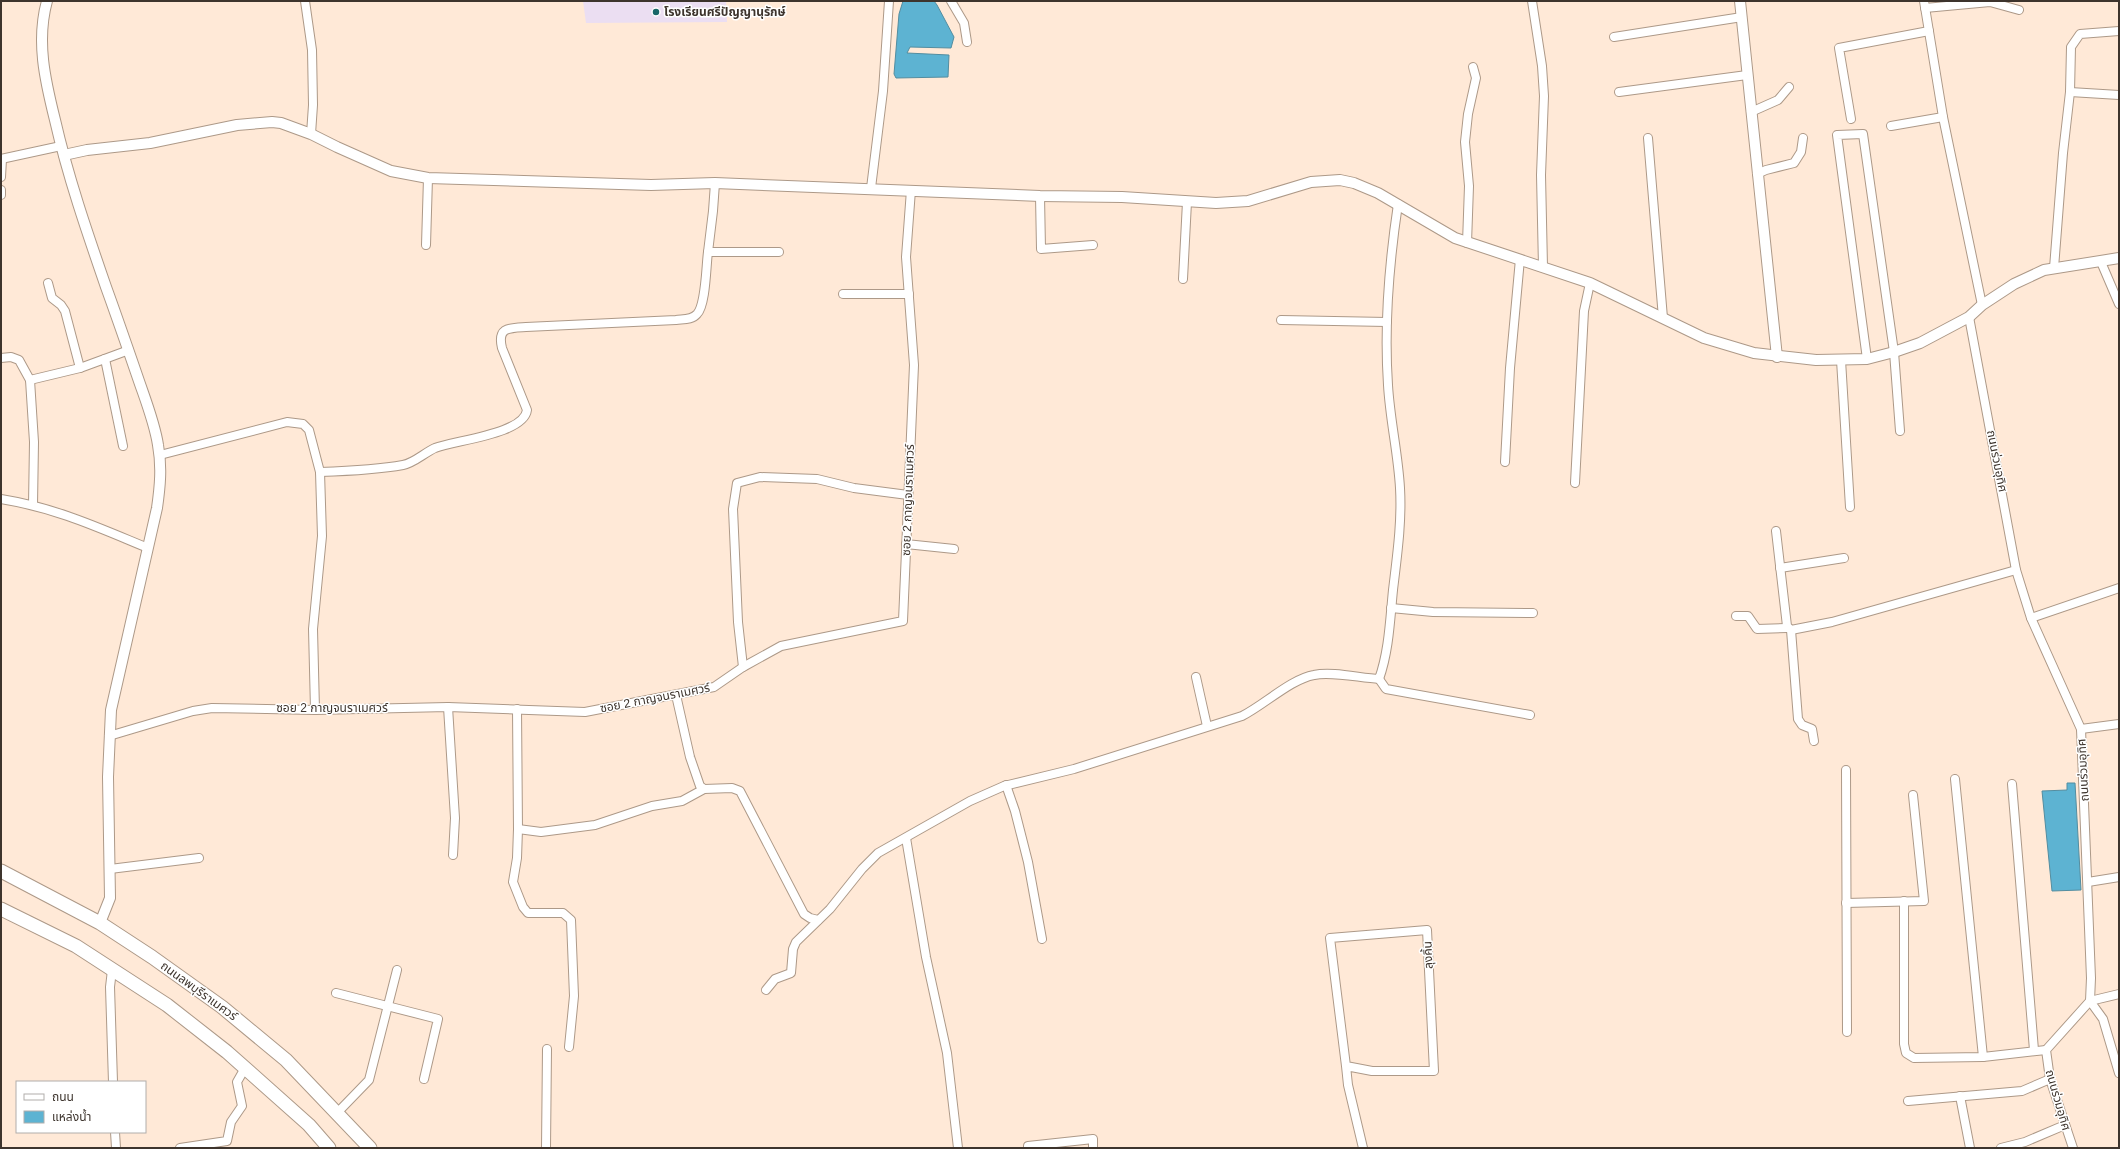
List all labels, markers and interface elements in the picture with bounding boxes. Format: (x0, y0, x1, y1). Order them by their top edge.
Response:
place label: โรงเรียนศรีปัญญานุรักษ์ (664, 5, 786, 19)
marker: โรงเรียนศรีปัญญานุรักษ์ (651, 7, 661, 17)
street label: ถนนร่วมอุทิศ (1984, 429, 2010, 493)
street label: ซอย 2 กาญจนราเมศวร์ (899, 443, 917, 556)
street label: ซอย 2 กาญจนราเมศวร์ (599, 680, 712, 716)
street label: ซอย 2 กาญจนราเมศวร์ (276, 701, 388, 715)
street label: ถนนร่วมอุทิศ (2074, 738, 2092, 802)
street label: ลุงคิ้น (1419, 941, 1436, 969)
street label: ถนนลพบุรีราเมศวร์ (158, 959, 240, 1024)
street label: ถนนร่วมอุทิศ (2043, 1068, 2073, 1132)
legend (16, 1081, 146, 1133)
text: ถนน (52, 1090, 74, 1104)
text: แหล่งน้ำ (52, 1108, 91, 1124)

